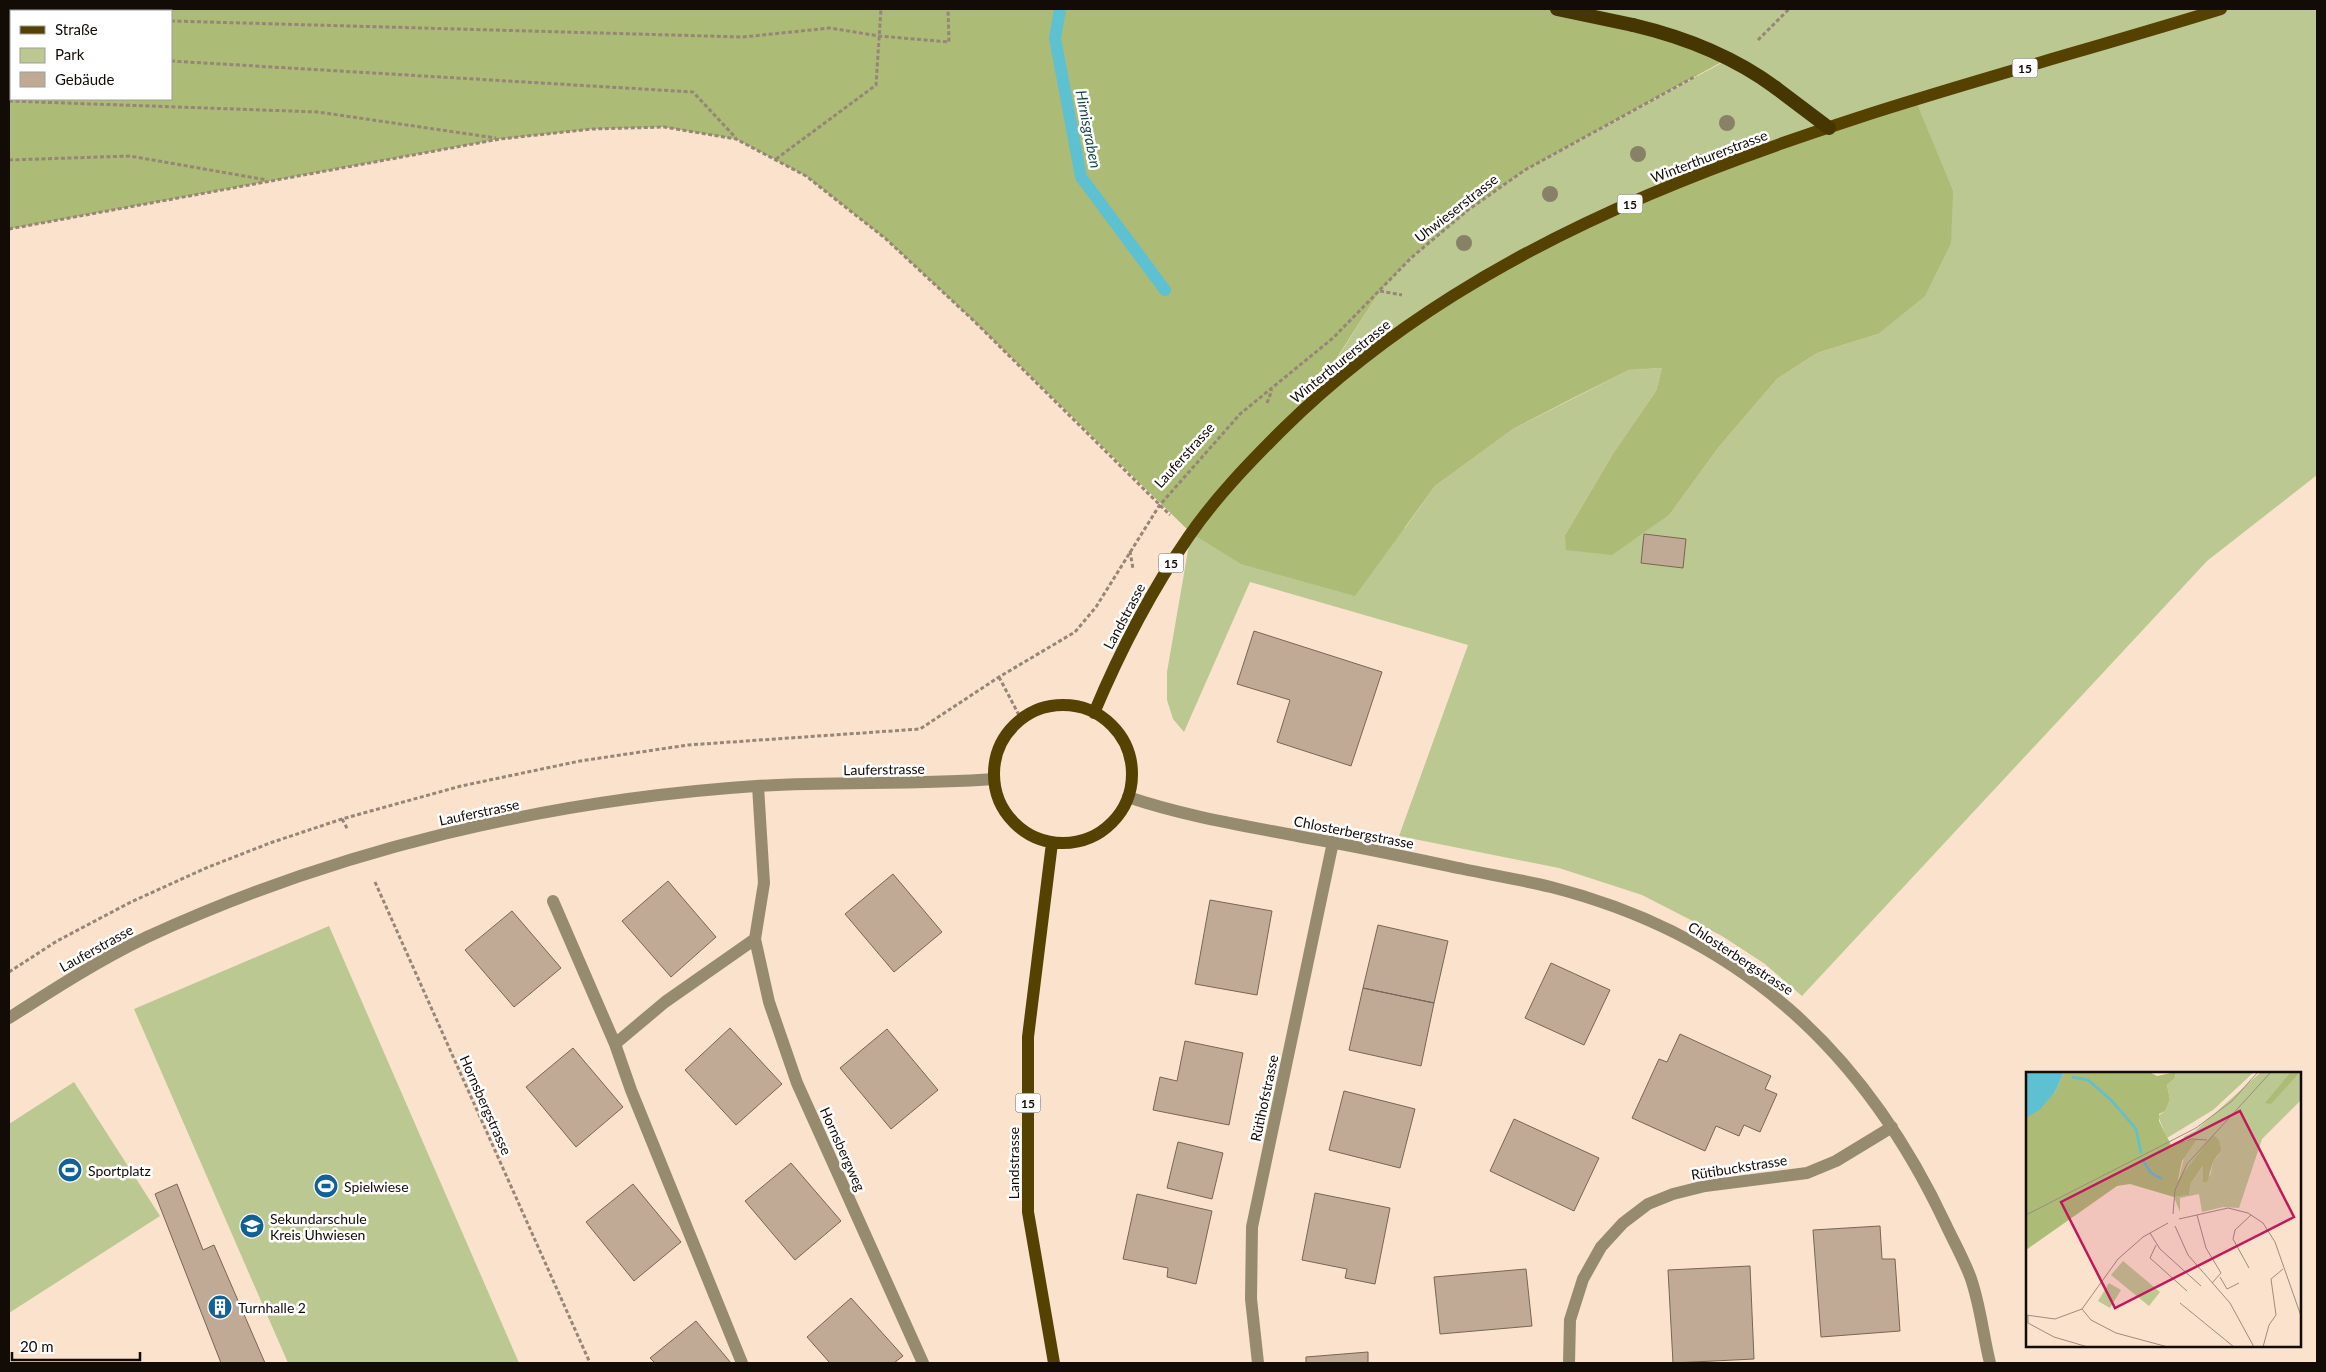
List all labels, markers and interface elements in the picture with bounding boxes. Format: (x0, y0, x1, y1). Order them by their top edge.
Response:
legend (10, 10, 172, 100)
text: Straße (55, 20, 98, 38)
text: Park (55, 45, 85, 63)
road number: 15 (2012, 58, 2038, 78)
text: Gebäude (55, 70, 114, 88)
water label: Hirnisgraben (1073, 88, 1105, 170)
street label: Winterthurerstrasse (1648, 126, 1770, 186)
street label: Uhwieserstrasse (1411, 170, 1501, 246)
road number: 15 (1618, 194, 1642, 213)
street label: Winterthurerstrasse (1287, 316, 1393, 406)
street label: Lauferstrasse (1150, 419, 1218, 491)
road number: 15 (1158, 554, 1184, 572)
street label: Landstrasse (1100, 580, 1148, 652)
street label: Lauferstrasse (843, 760, 925, 778)
street label: Lauferstrasse (437, 795, 521, 829)
street label: Chlosterbergstrasse (1293, 812, 1415, 852)
street label: Chlosterbergstrasse (1685, 918, 1797, 998)
street label: Lauferstrasse (56, 921, 136, 975)
street label: Hornsbergstrasse (456, 1052, 516, 1158)
street label: Rütihofstrasse (1247, 1053, 1281, 1143)
inset map (2026, 1072, 2301, 1347)
road number: 15 (1016, 1094, 1040, 1112)
street label: Hornsbergweg (817, 1104, 869, 1194)
street label: Landstrasse (1005, 1127, 1022, 1199)
street label: Rütibuckstrasse (1690, 1151, 1788, 1183)
sports icon: Sportplatz (57, 1157, 83, 1183)
place label: Sportplatz (88, 1162, 151, 1179)
sports icon: Spielwiese (313, 1173, 339, 1199)
place label: Spielwiese (344, 1178, 409, 1195)
place label: Sekundarschule Kreis Uhwiesen (270, 1210, 367, 1243)
school or university icon: Sekundarschule Kreis Uhwiesen (239, 1213, 265, 1239)
building icon: Turnhalle 2 (207, 1294, 233, 1320)
place label: Turnhalle 2 (238, 1299, 306, 1316)
scale bar (12, 1330, 140, 1362)
text: 20 m (20, 1337, 54, 1355)

